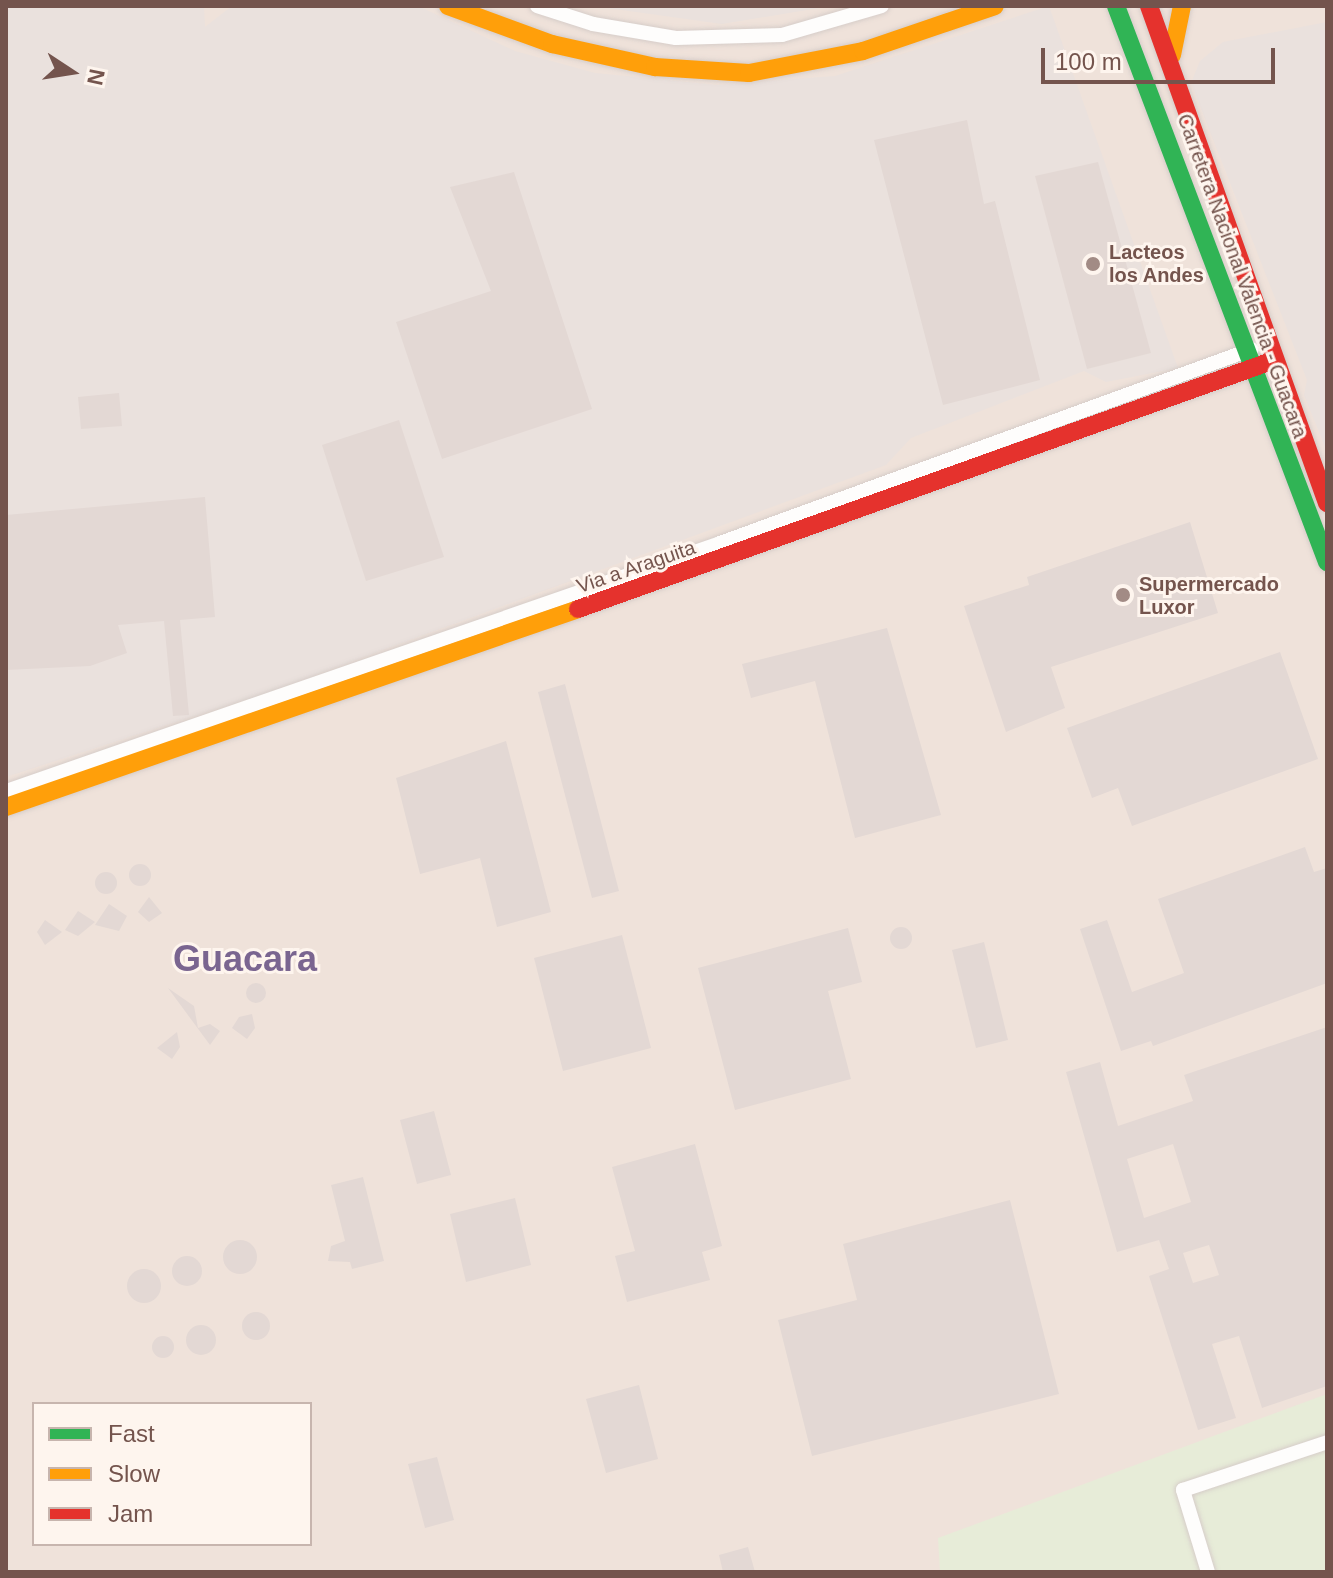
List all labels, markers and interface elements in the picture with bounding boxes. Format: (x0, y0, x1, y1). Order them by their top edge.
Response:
north arrow (32, 32, 112, 112)
scale bar (1045, 32, 1279, 82)
text: 100 m (1055, 48, 1122, 75)
text: N (82, 67, 110, 87)
street label: Carretera Nacional Valencia - Guacara (1172, 111, 1312, 441)
place label: Lacteos los Andes (1109, 240, 1205, 287)
marker: Lacteos los Andes (1084, 255, 1102, 273)
street label: Via a Araguita (573, 535, 699, 599)
place label: Supermercado Luxor (1139, 572, 1279, 619)
marker: Supermercado Luxor (1114, 586, 1132, 604)
district label: Guacara (173, 937, 317, 981)
legend (32, 1402, 312, 1546)
text: Fast (108, 1420, 155, 1447)
text: Slow (108, 1460, 160, 1487)
text: Jam (108, 1500, 153, 1527)

